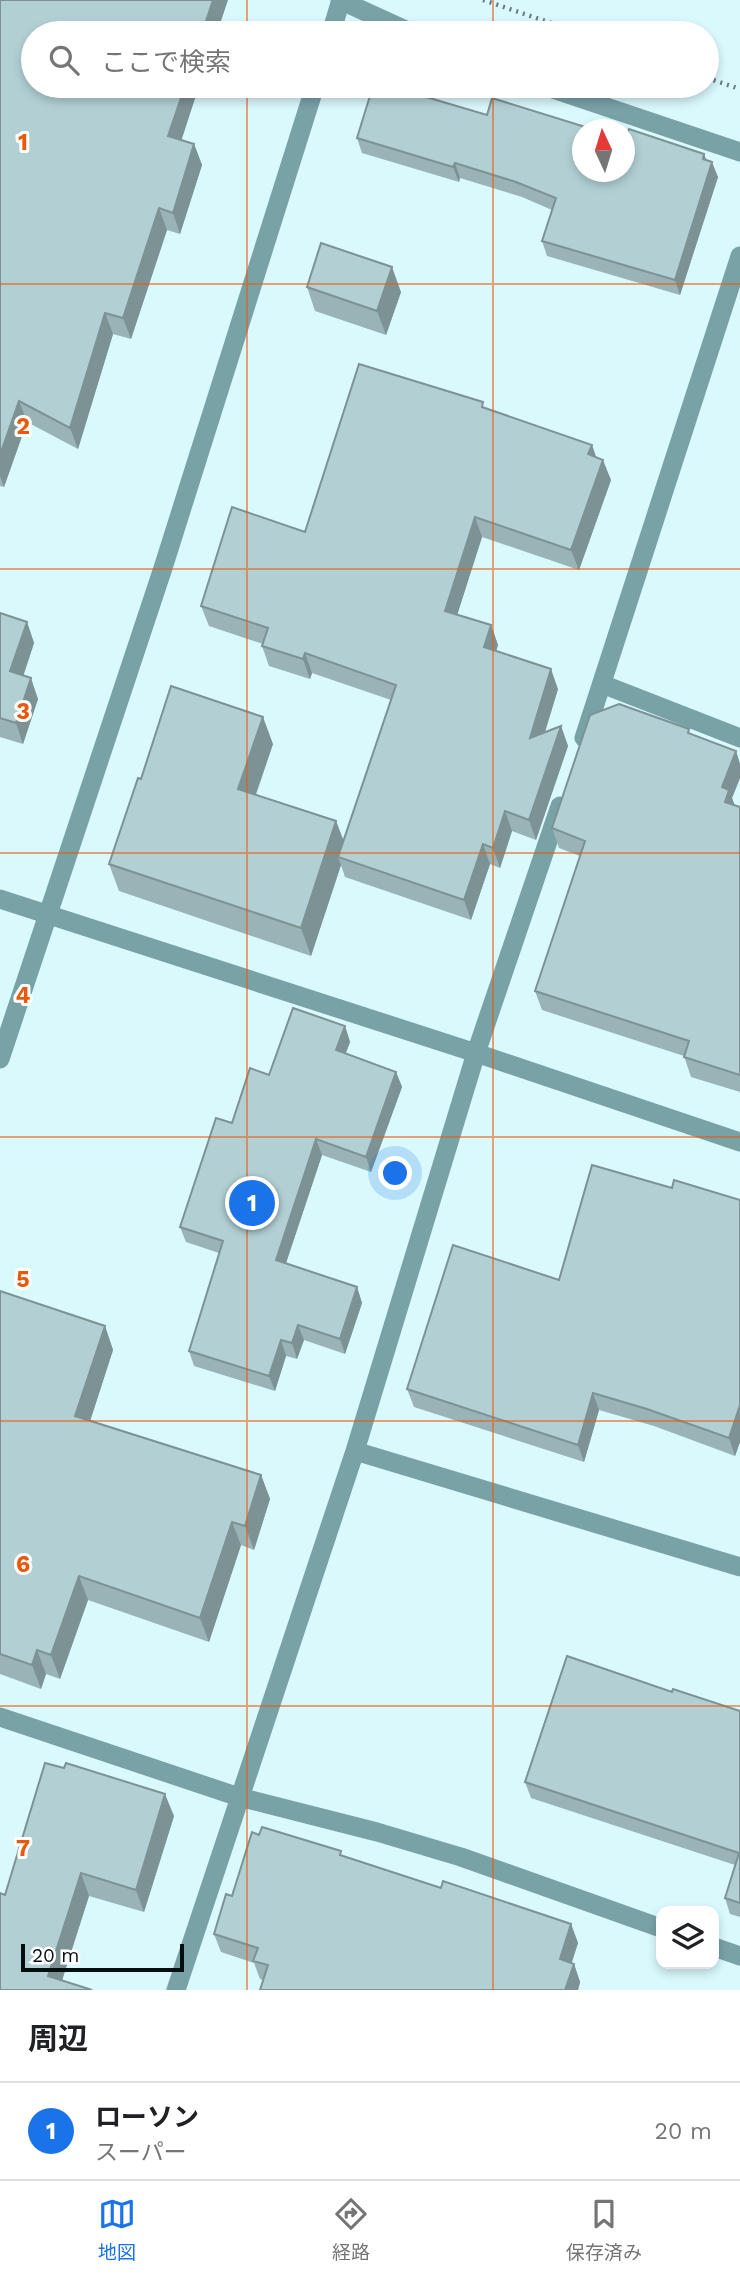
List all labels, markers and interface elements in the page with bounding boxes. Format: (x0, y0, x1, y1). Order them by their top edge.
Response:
search box (21, 21, 719, 98)
icon: search (45, 41, 83, 79)
text: ここで検索 (101, 47, 231, 77)
north arrow (572, 119, 635, 182)
text: 1 (18, 129, 28, 156)
text: 2 (16, 413, 30, 440)
text: 3 (16, 698, 30, 725)
text: 4 (16, 982, 31, 1009)
your location (378, 1156, 412, 1190)
pin: 1 (229, 1177, 275, 1229)
text: 5 (16, 1266, 30, 1293)
text: 6 (16, 1551, 30, 1578)
text: 7 (16, 1835, 30, 1862)
map controls (656, 1906, 719, 1969)
button: layers (656, 1906, 719, 1969)
scale bar (21, 1941, 184, 1973)
text: 20 m (32, 1944, 79, 1967)
text: 周辺 (28, 2021, 88, 2056)
text: ローソン (95, 2102, 199, 2132)
text: 1 (46, 2118, 56, 2145)
text: 20 m (655, 2118, 712, 2145)
text: スーパー (95, 2139, 187, 2166)
tab: 地図 (98, 2195, 136, 2264)
tab: 経路 (332, 2195, 370, 2264)
tab: 保存済み (566, 2195, 642, 2264)

